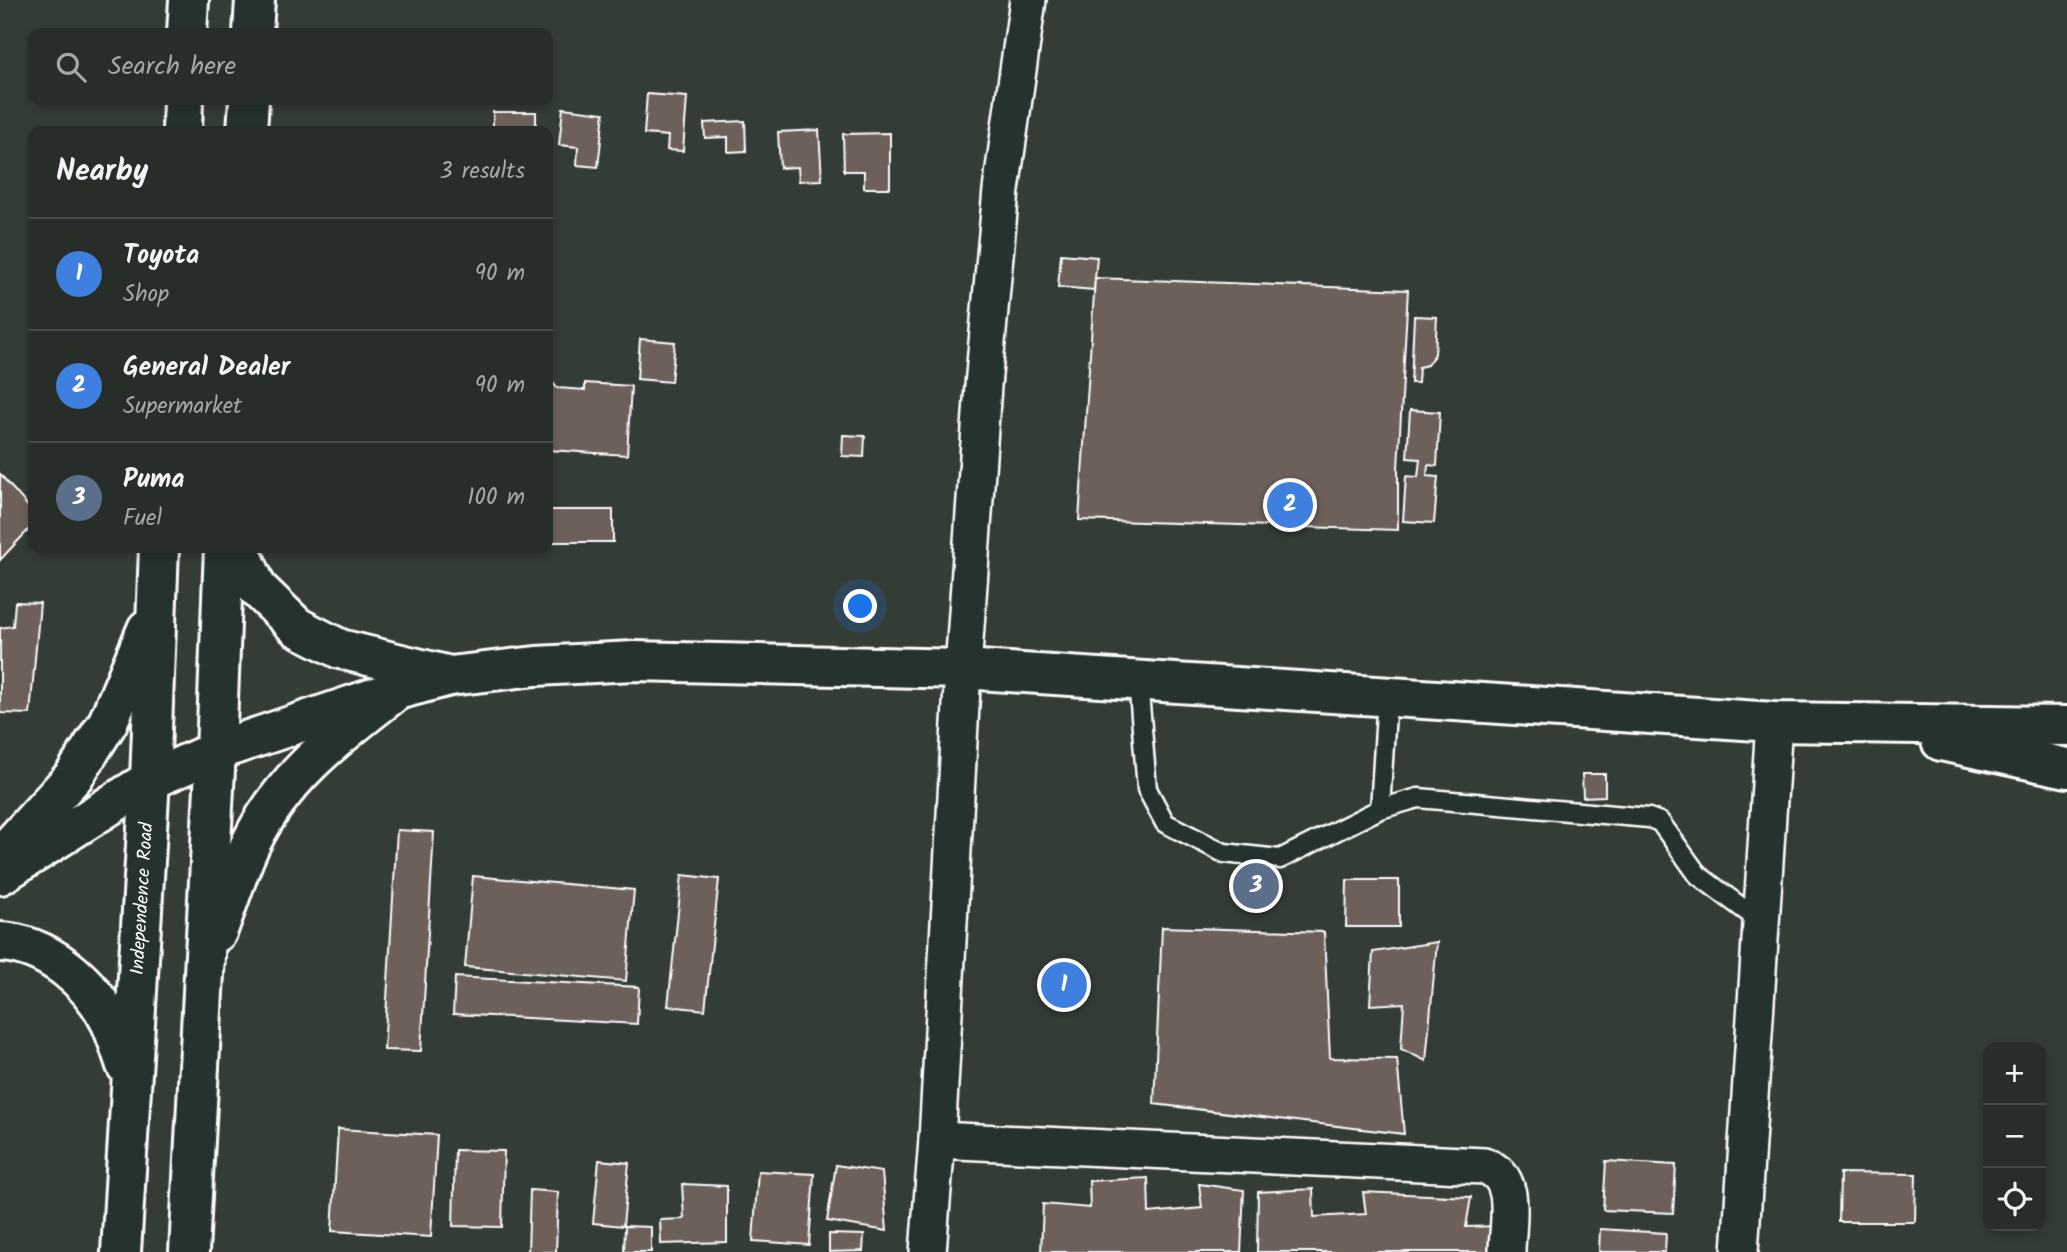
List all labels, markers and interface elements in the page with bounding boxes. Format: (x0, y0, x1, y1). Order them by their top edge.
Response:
search box (28, 28, 553, 105)
text: Search here (108, 46, 236, 88)
icon: search (52, 48, 90, 86)
text: Nearby (56, 148, 148, 196)
text: 3 results (439, 154, 525, 190)
text: Toyota (123, 235, 199, 277)
text: 1 (76, 256, 82, 292)
text: 90 m (475, 256, 525, 292)
text: Shop (123, 277, 169, 313)
text: General Dealer (123, 347, 290, 389)
text: 2 (72, 368, 86, 404)
text: 90 m (475, 368, 525, 404)
text: Supermarket (123, 389, 242, 425)
text: Puma (123, 459, 184, 501)
pin: 2 (1267, 479, 1313, 531)
text: 3 (73, 480, 85, 516)
text: 100 m (467, 480, 525, 516)
text: Fuel (123, 501, 162, 537)
your location (843, 589, 877, 623)
street label: Independence Road (123, 821, 162, 976)
pin: 3 (1233, 860, 1279, 912)
pin: 1 (1041, 959, 1087, 1011)
map controls (1983, 1042, 2046, 1231)
button: + (1983, 1042, 2046, 1105)
button: − (1983, 1105, 2046, 1168)
button: locate (1983, 1168, 2046, 1231)

